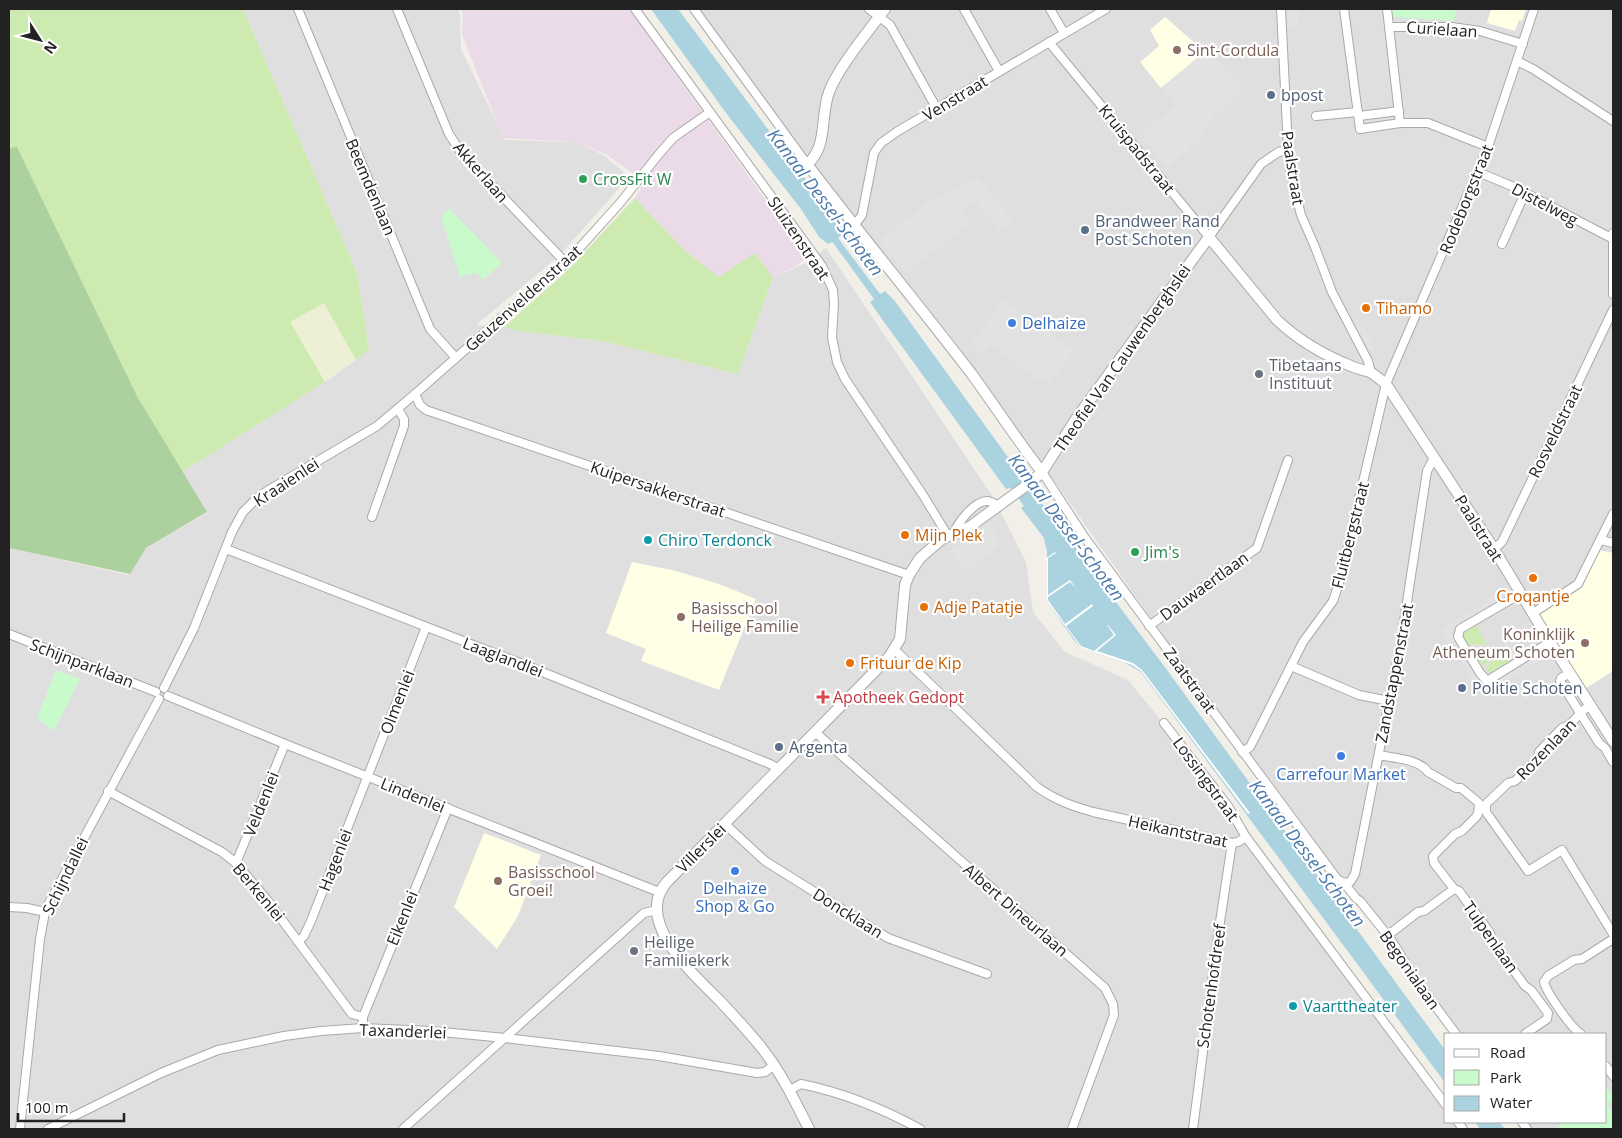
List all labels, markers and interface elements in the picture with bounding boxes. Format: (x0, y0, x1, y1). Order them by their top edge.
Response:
north arrow (15, 15, 65, 65)
street label: Curielaan (1406, 16, 1478, 42)
text: N (40, 38, 62, 58)
place label: Sint-Cordula (1187, 39, 1279, 61)
marker: Sint-Cordula (1171, 44, 1183, 56)
street label: Venstraat (919, 70, 992, 126)
place label: bpost (1281, 84, 1324, 106)
marker: bpost (1265, 89, 1277, 101)
street label: Kruispadstraat (1094, 99, 1180, 199)
water label: Kanaal Dessel-Schoten (763, 123, 889, 281)
street label: Paalstraat (1276, 129, 1310, 207)
street label: Beemdenlaan (341, 135, 401, 239)
street label: Akkerlaan (448, 137, 514, 207)
street label: Rodeborgstraat (1434, 141, 1498, 257)
place label: CrossFit W (593, 168, 672, 190)
marker: CrossFit W (577, 173, 589, 185)
street label: Distelweg (1508, 177, 1582, 231)
street label: Sluizenstraat (763, 192, 835, 284)
place label: Brandweer Rand Post Schoten (1095, 210, 1220, 250)
marker: Brandweer Rand Post Schoten (1079, 224, 1091, 236)
street label: Geuzenveldenstraat (460, 240, 586, 356)
street label: Theofiel Van Cauwenberghslei (1049, 260, 1195, 456)
place label: Tihamo (1376, 297, 1432, 319)
marker: Tihamo (1360, 302, 1372, 314)
place label: Delhaize (1022, 312, 1086, 334)
marker: Delhaize (1006, 317, 1018, 329)
place label: Tibetaans Instituut (1269, 354, 1342, 394)
marker: Tibetaans Instituut (1253, 368, 1265, 380)
street label: Rosveldstraat (1523, 380, 1587, 481)
water label: Kanaal Dessel-Schoten (1004, 448, 1130, 606)
street label: Kraaienlei (249, 453, 323, 511)
street label: Kuipersakkerstraat (588, 456, 729, 522)
street label: Fluitbergstraat (1326, 479, 1374, 591)
street label: Paalstraat (1450, 490, 1508, 566)
place label: Mijn Plek (915, 524, 983, 546)
place label: Chiro Terdonck (658, 529, 772, 551)
marker: Mijn Plek (899, 529, 911, 541)
marker: Chiro Terdonck (642, 534, 654, 546)
place label: Jim's (1143, 541, 1179, 563)
marker: Jim's (1129, 546, 1141, 558)
street label: Dauwaertlaan (1155, 546, 1253, 626)
marker: Croqantje (1527, 572, 1539, 584)
place label: Croqantje (1496, 585, 1570, 607)
place label: Adje Patatje (934, 596, 1023, 618)
place label: Basisschool Heilige Familie (691, 597, 799, 637)
marker: Adje Patatje (918, 601, 930, 613)
street label: Zandstappenstraat (1370, 601, 1418, 745)
marker: Basisschool Heilige Familie (675, 611, 687, 623)
place label: Koninklijk Atheneum Schoten (1432, 623, 1576, 663)
street label: Laaglandlei (460, 632, 546, 682)
street label: Schijnparklaan (27, 633, 137, 693)
marker: Koninklijk Atheneum Schoten (1579, 637, 1591, 649)
street label: Zaatstraat (1159, 643, 1221, 717)
place label: Frituur de Kip (860, 652, 961, 674)
marker: Frituur de Kip (844, 657, 856, 669)
street label: Olmenlei (375, 667, 419, 737)
place label: Politie Schoten (1472, 677, 1583, 699)
marker: Politie Schoten (1456, 682, 1468, 694)
place label: Apotheek Gedopt (833, 686, 964, 708)
marker: Apotheek Gedopt (817, 691, 829, 703)
street label: Rozenlaan (1511, 714, 1581, 784)
street label: Lossingstraat (1168, 732, 1244, 826)
place label: Argenta (789, 736, 848, 758)
marker: Argenta (773, 741, 785, 753)
marker: Carrefour Market (1335, 750, 1347, 762)
place label: Carrefour Market (1276, 763, 1406, 785)
street label: Veldenlei (238, 768, 284, 840)
street label: Lindenlei (377, 772, 449, 818)
water label: Kanaal Dessel-Schoten (1245, 774, 1371, 932)
street label: Heikantstraat (1126, 810, 1230, 852)
street label: Villerslei (671, 818, 731, 878)
street label: Hagenlei (313, 826, 357, 894)
street label: Schijndallei (37, 833, 93, 919)
street label: Berkenlei (228, 858, 290, 926)
street label: Albert Dineurlaan (959, 858, 1073, 962)
place label: Basisschool Groei! (508, 861, 595, 901)
marker: Delhaize Shop & Go (729, 865, 741, 877)
marker: Basisschool Groei! (492, 875, 504, 887)
place label: Delhaize Shop & Go (695, 877, 775, 917)
street label: Doncklaan (809, 883, 887, 943)
street label: Eikenlei (381, 887, 423, 949)
street label: Tulpenlaan (1458, 897, 1524, 977)
street label: Schotenhofdreef (1191, 921, 1231, 1049)
street label: Begonialaan (1375, 926, 1445, 1014)
place label: Heilige Familiekerk (644, 931, 730, 971)
marker: Heilige Familiekerk (628, 945, 640, 957)
place label: Vaarttheater (1303, 995, 1398, 1017)
marker: Vaarttheater (1287, 1000, 1299, 1012)
street label: Taxanderlei (359, 1018, 447, 1044)
legend (1444, 1033, 1607, 1123)
text: Road (1490, 1042, 1526, 1062)
text: Park (1490, 1067, 1521, 1087)
scale bar (18, 1090, 124, 1122)
text: Water (1490, 1092, 1532, 1112)
text: 100 m (25, 1097, 69, 1117)

